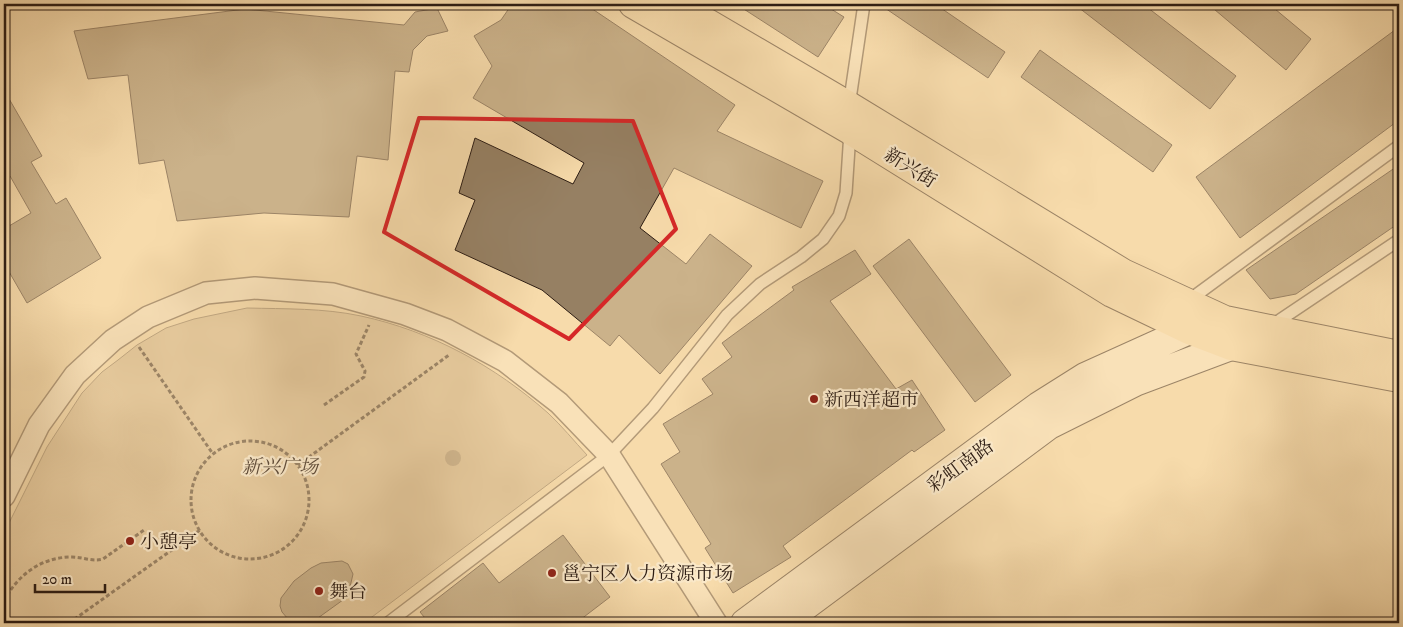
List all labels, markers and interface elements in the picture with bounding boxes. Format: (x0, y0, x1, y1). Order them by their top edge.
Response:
street label: 新兴街 (880, 143, 940, 193)
place label: 新西洋超市 (824, 389, 919, 412)
marker: 新西洋超市 (808, 393, 820, 405)
street label: 彩虹南路 (923, 435, 998, 498)
park label: 新兴广场 (242, 456, 320, 479)
place label: 小憩亭 (140, 531, 197, 554)
marker: 小憩亭 (124, 535, 136, 547)
scale bar (35, 562, 105, 594)
place label: 邕宁区人力资源市场 (562, 563, 733, 586)
marker: 邕宁区人力资源市场 (546, 567, 558, 579)
text: 20 m (42, 570, 72, 589)
place label: 舞台 (329, 581, 367, 604)
marker: 舞台 (313, 585, 325, 597)

